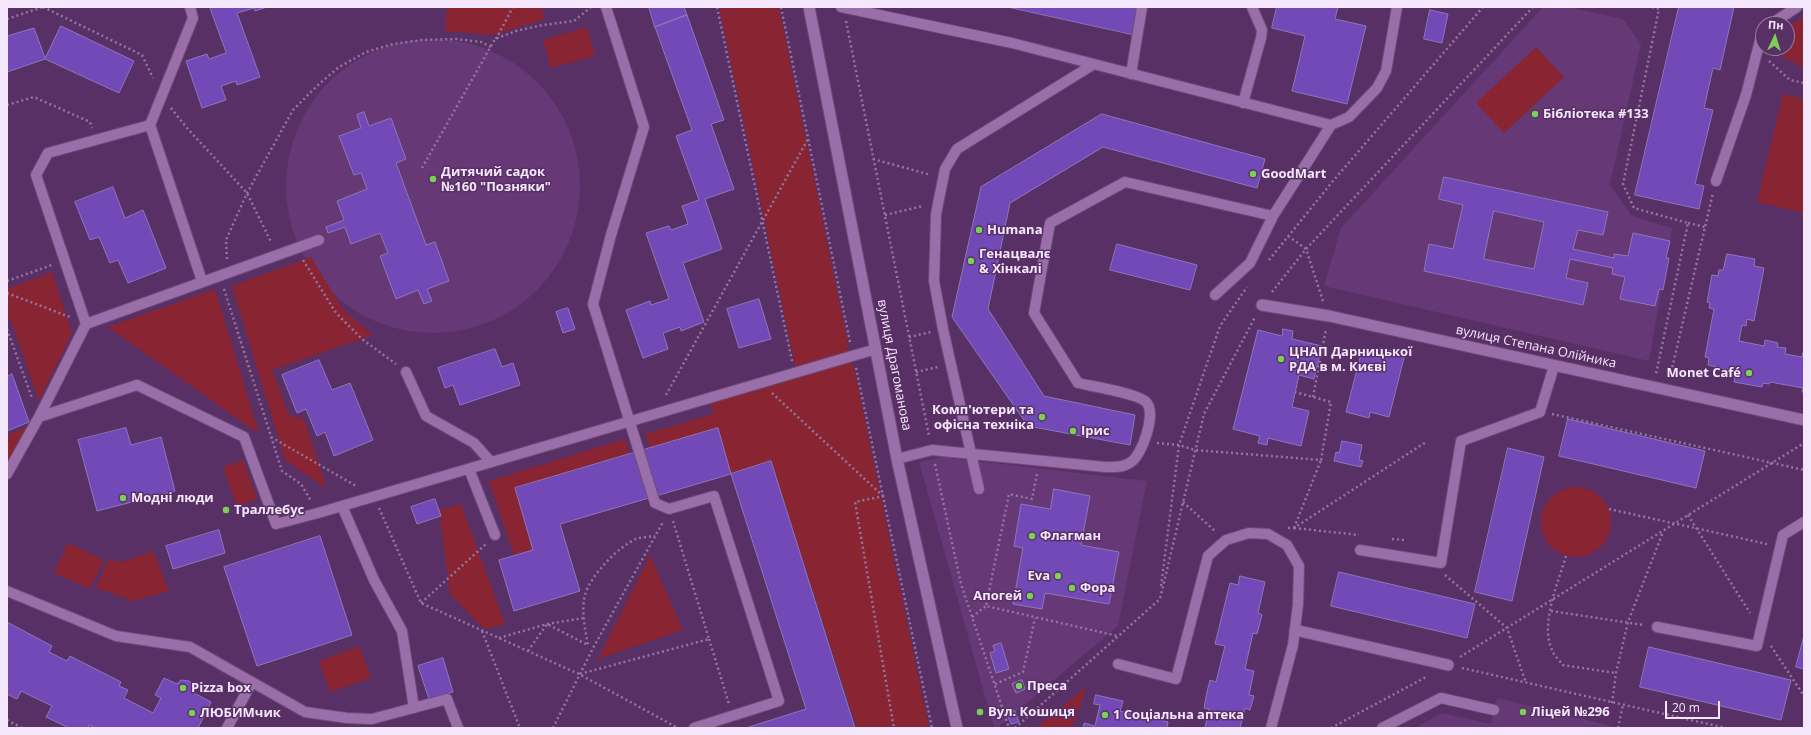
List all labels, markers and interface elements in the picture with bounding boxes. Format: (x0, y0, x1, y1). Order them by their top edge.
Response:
north arrow (1755, 16, 1795, 56)
text: Пн (1768, 17, 1784, 33)
place label: Бібліотека #133 (1543, 106, 1649, 122)
marker: Бібліотека #133 (1530, 109, 1540, 119)
place label: Дитячий садок №160 "Позняки" (441, 164, 551, 195)
place label: GoodMart (1261, 166, 1326, 182)
marker: GoodMart (1248, 169, 1258, 179)
marker: Дитячий садок №160 "Позняки" (428, 174, 438, 184)
place label: Humana (987, 222, 1043, 238)
marker: Humana (974, 225, 984, 235)
place label: Генацвалє & Хінкалі (979, 246, 1051, 277)
marker: Генацвалє & Хінкалі (966, 256, 976, 266)
street label: вулиця Драгоманова (874, 298, 914, 432)
street label: вулиця Степана Олійника (1454, 322, 1618, 372)
place label: ЦНАП Дарницької РДА в м. Києві (1289, 344, 1412, 375)
marker: ЦНАП Дарницької РДА в м. Києві (1276, 354, 1286, 364)
place label: Monet Café (1667, 365, 1741, 381)
marker: Monet Café (1744, 368, 1754, 378)
place label: Комп'ютери та офісна техніка (932, 402, 1034, 433)
marker: Комп'ютери та офісна техніка (1037, 412, 1047, 422)
place label: Ірис (1081, 423, 1110, 439)
marker: Ірис (1068, 426, 1078, 436)
place label: Модні люди (131, 490, 214, 506)
marker: Модні люди (118, 493, 128, 503)
place label: Траллебус (234, 502, 304, 518)
marker: Траллебус (221, 505, 231, 515)
place label: Флагман (1040, 528, 1101, 544)
marker: Флагман (1027, 531, 1037, 541)
place label: Eva (1027, 568, 1050, 584)
marker: Eva (1053, 571, 1063, 581)
place label: Фора (1080, 580, 1115, 596)
marker: Фора (1067, 583, 1077, 593)
place label: Апогей (973, 588, 1022, 604)
marker: Апогей (1025, 591, 1035, 601)
place label: Преса (1027, 678, 1067, 694)
place label: Pizza box (191, 680, 251, 696)
marker: Преса (1014, 681, 1024, 691)
marker: Pizza box (178, 683, 188, 693)
scale bar (1667, 693, 1722, 719)
text: 20 m (1672, 699, 1700, 716)
place label: Вул. Кошиця (988, 704, 1075, 720)
place label: Ліцей №296 (1531, 704, 1610, 720)
place label: ЛЮБИМчик (200, 705, 281, 721)
marker: Вул. Кошиця (975, 707, 985, 717)
place label: 1 Соціальна аптека (1113, 707, 1244, 723)
marker: Ліцей №296 (1518, 707, 1528, 717)
marker: ЛЮБИМчик (187, 708, 197, 718)
marker: 1 Соціальна аптека (1100, 710, 1110, 720)

